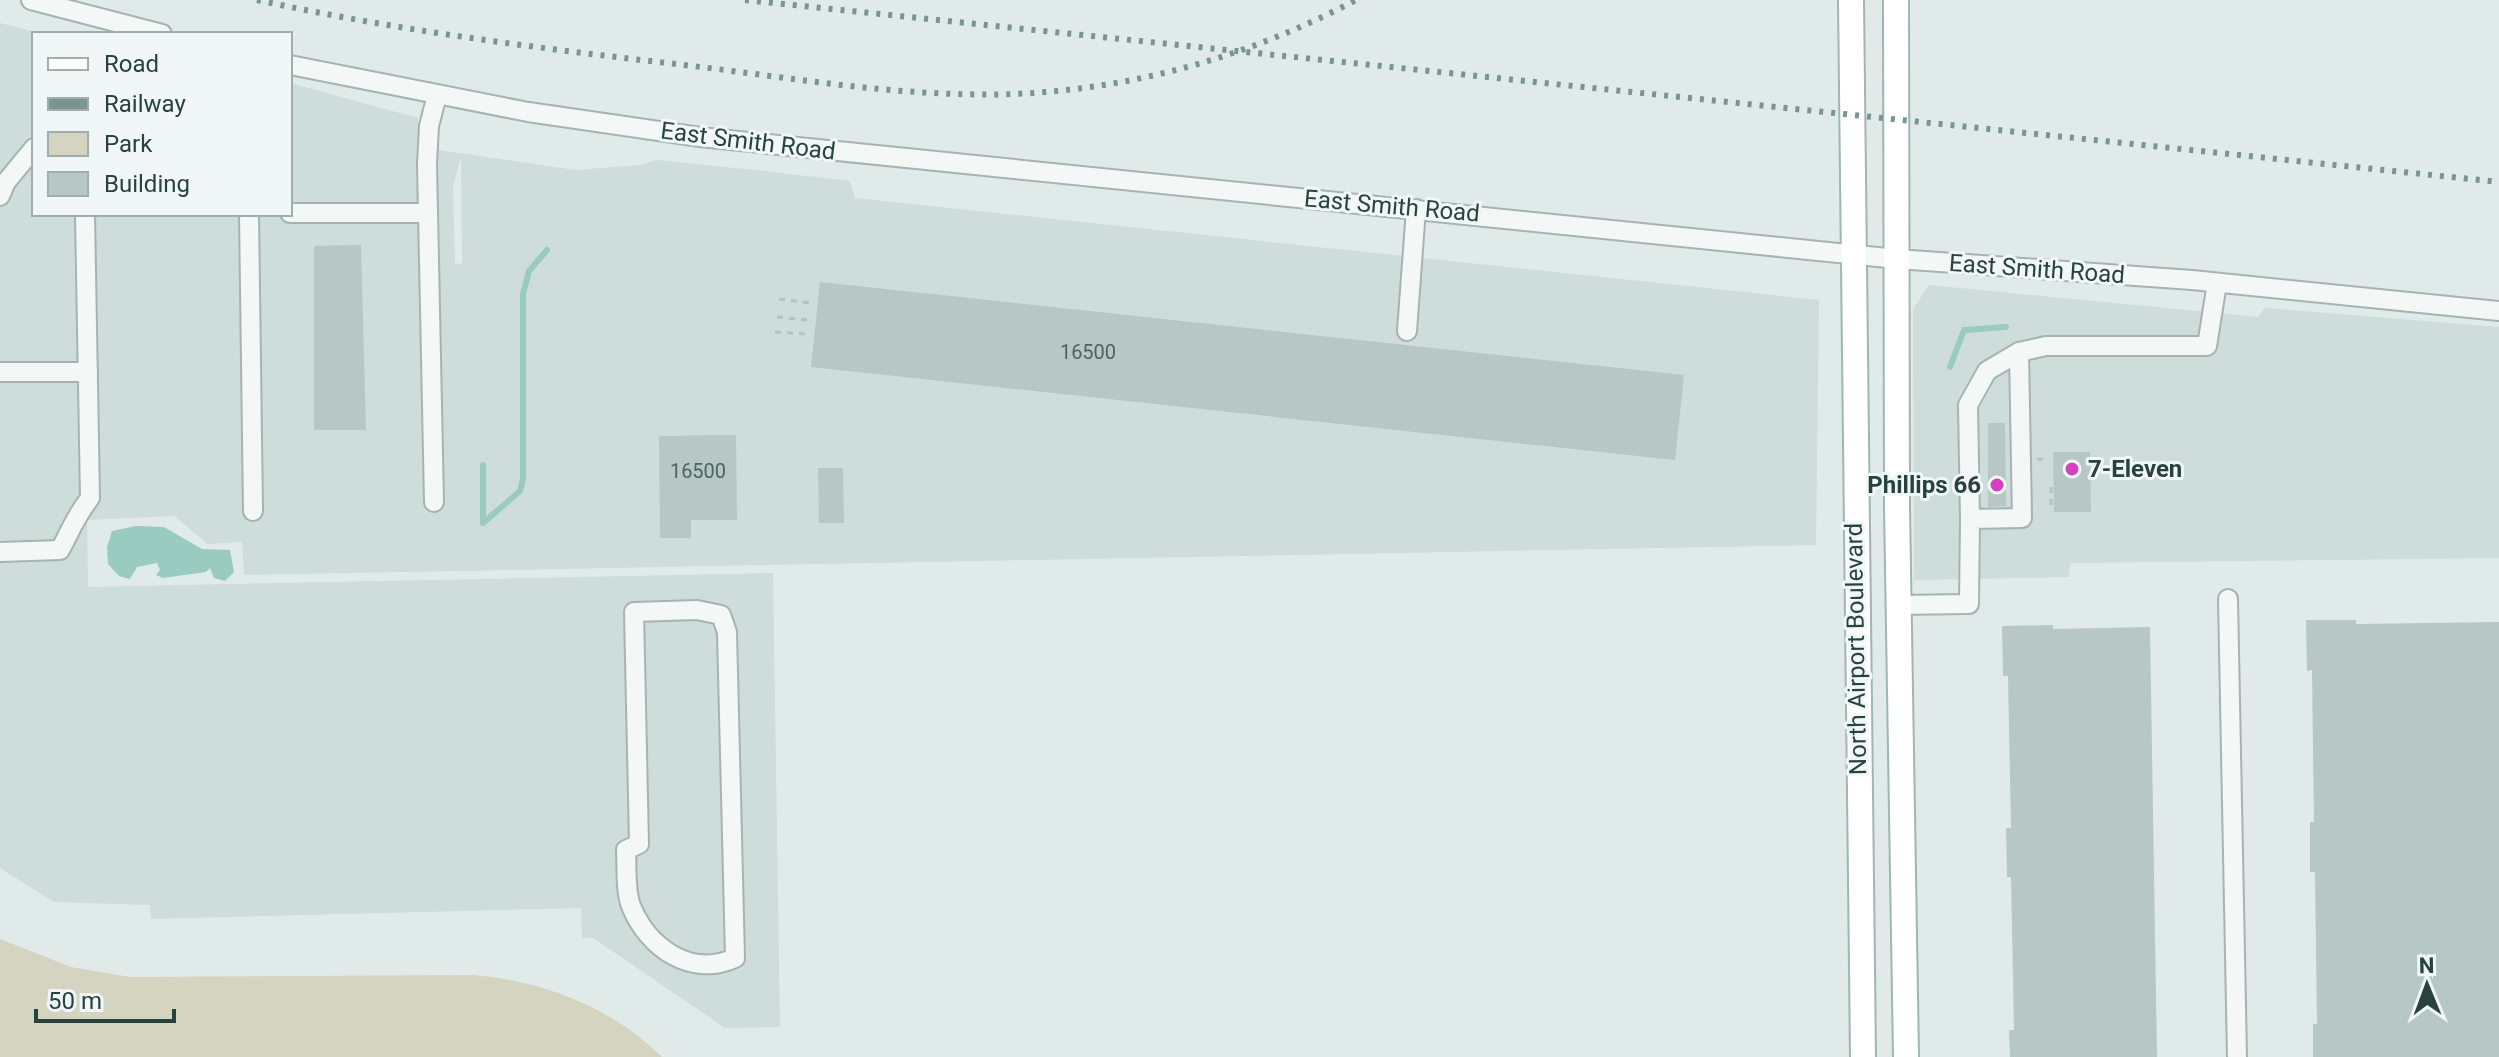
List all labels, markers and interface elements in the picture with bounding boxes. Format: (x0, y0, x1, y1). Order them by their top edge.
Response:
legend (32, 32, 292, 216)
text: Road (104, 50, 159, 78)
text: Railway (104, 90, 186, 118)
street label: East Smith Road (659, 116, 837, 166)
text: Park (104, 130, 153, 158)
text: Building (104, 170, 190, 198)
street label: East Smith Road (1303, 184, 1481, 228)
street label: East Smith Road (1948, 249, 2126, 289)
house number: 16500 (1060, 340, 1116, 364)
place label: 7-Eleven (2088, 455, 2182, 483)
house number: 16500 (670, 459, 726, 483)
marker: 7-Eleven (2063, 460, 2081, 478)
place label: Phillips 66 (1867, 471, 1981, 499)
marker: Phillips 66 (1988, 476, 2006, 494)
street label: North Airport Boulevard (1840, 523, 1872, 775)
north arrow (2387, 945, 2467, 1025)
text: N (2419, 953, 2435, 978)
scale bar (36, 973, 174, 1023)
text: 50 m (48, 987, 102, 1015)

